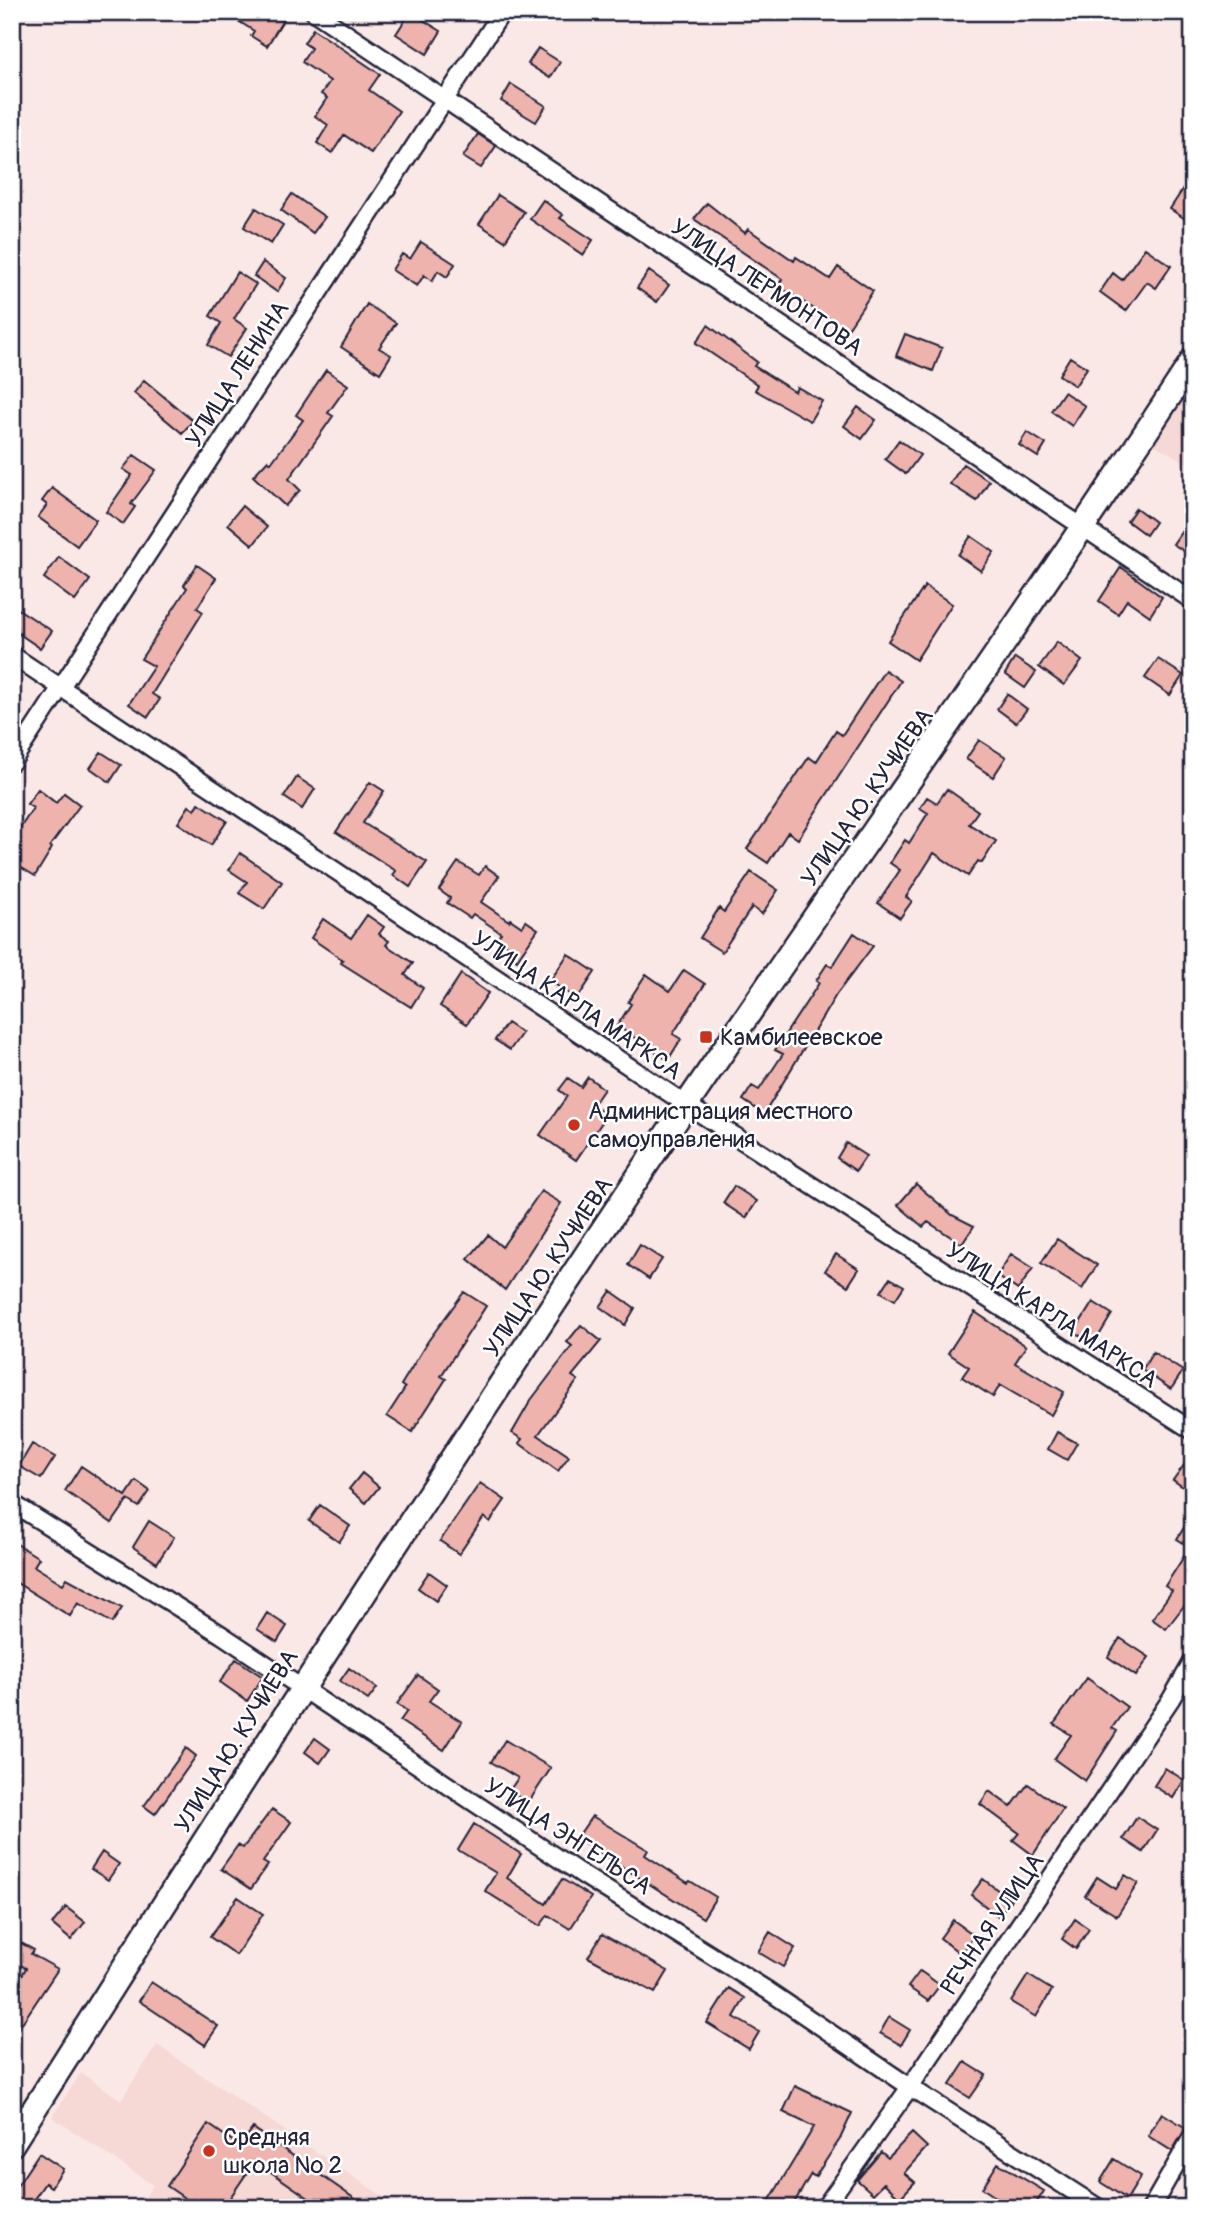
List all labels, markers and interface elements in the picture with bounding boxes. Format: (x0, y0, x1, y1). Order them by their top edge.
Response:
street label: УЛИЦА ЛЕРМОНТОВА (665, 212, 868, 362)
street label: УЛИЦА ЛЕНИНА (179, 296, 295, 453)
street label: УЛИЦА Ю. КУЧИЕВА (795, 703, 940, 892)
street label: УЛИЦА КАРЛА МАРКСА (466, 924, 687, 1086)
place label: Камбилеевское (720, 1023, 883, 1052)
marker: Камбилеевское (698, 1029, 714, 1045)
place label: Администрация местного самоуправления (588, 1097, 853, 1154)
marker: Администрация местного самоуправления (566, 1117, 582, 1133)
street label: УЛИЦА Ю. КУЧИЕВА (477, 1172, 619, 1363)
street label: УЛИЦА КАРЛА МАРКСА (940, 1236, 1163, 1395)
street label: УЛИЦА Ю. КУЧИЕВА (168, 1644, 305, 1838)
street label: УЛИЦА ЭНГЕЛЬСА (479, 1771, 657, 1901)
street label: РЕЧНАЯ УЛИЦА (934, 1848, 1050, 2001)
place label: Средняя школа № 2 (223, 2123, 342, 2180)
marker: Средняя школа № 2 (201, 2143, 217, 2159)

